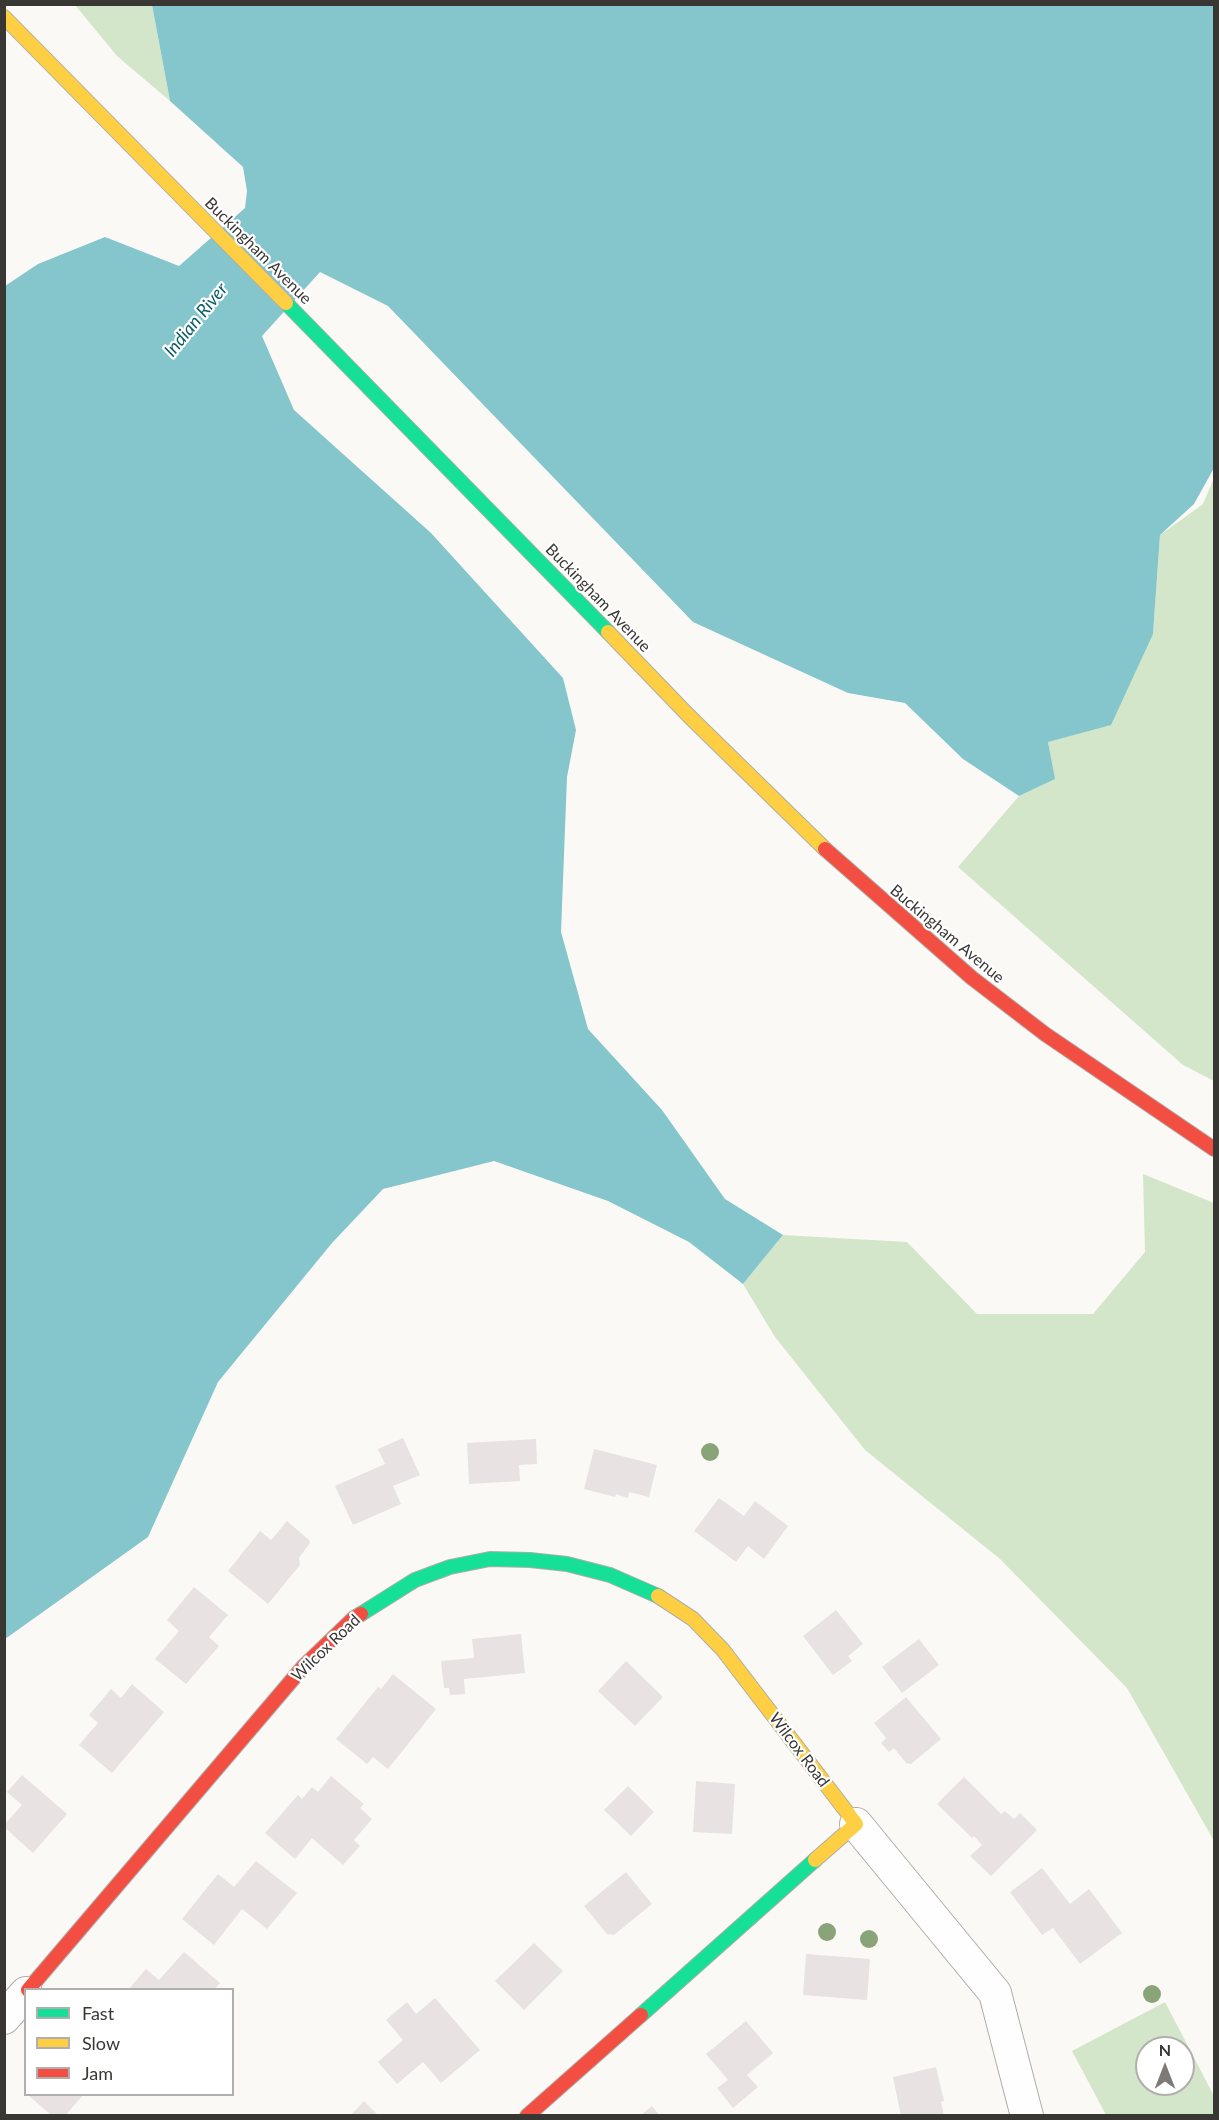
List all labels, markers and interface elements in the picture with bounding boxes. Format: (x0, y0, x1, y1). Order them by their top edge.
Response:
street label: Buckingham Avenue (201, 194, 315, 308)
water label: Indian River (160, 279, 232, 361)
street label: Buckingham Avenue (541, 540, 655, 656)
street label: Buckingham Avenue (886, 881, 1008, 987)
street label: Wilcox Road (288, 1611, 364, 1685)
street label: Wilcox Road (765, 1709, 833, 1791)
legend (24, 1988, 234, 2096)
text: Fast (82, 2002, 114, 2024)
text: Slow (82, 2032, 120, 2054)
north arrow (1135, 2036, 1195, 2096)
text: N (1159, 2040, 1171, 2059)
text: Jam (82, 2062, 113, 2084)

